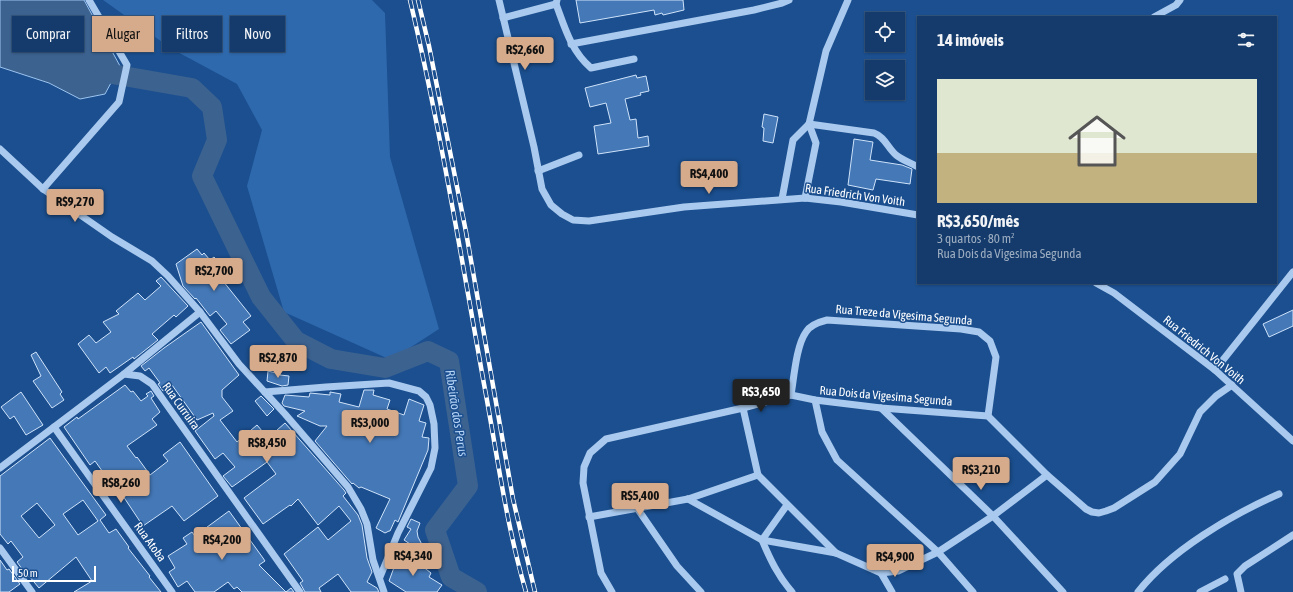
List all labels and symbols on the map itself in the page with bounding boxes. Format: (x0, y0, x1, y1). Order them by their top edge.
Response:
pin: R$2,660 (488, 37, 562, 71)
pin: R$4,400 (672, 161, 746, 195)
street label: Rua Friedrich Von Voith (804, 181, 906, 209)
pin: R$9,270 (38, 189, 112, 223)
pin: R$2,700 (177, 258, 251, 292)
street label: Rua Treze da Vigesima Segunda (835, 302, 973, 328)
street label: Rua Friedrich Von Voith (1160, 313, 1248, 387)
pin: R$2,870 (241, 345, 315, 379)
water label: Ribeirão dos Perus (442, 369, 471, 458)
pin: R$3,650 (724, 379, 798, 413)
street label: Rua Curruira (159, 380, 203, 432)
street label: Rua Dois da Vigesima Segunda (819, 383, 953, 409)
pin: R$3,000 (333, 410, 407, 444)
pin: R$8,450 (230, 430, 304, 464)
pin: R$3,210 (944, 457, 1018, 491)
pin: R$8,260 (84, 470, 158, 504)
pin: R$5,400 (603, 483, 677, 517)
street label: Rua Atoba (131, 520, 169, 564)
pin: R$4,200 (185, 527, 259, 561)
pin: R$4,340 (376, 543, 450, 577)
pin: R$4,900 (858, 544, 932, 578)
scale bar (12, 564, 96, 583)

